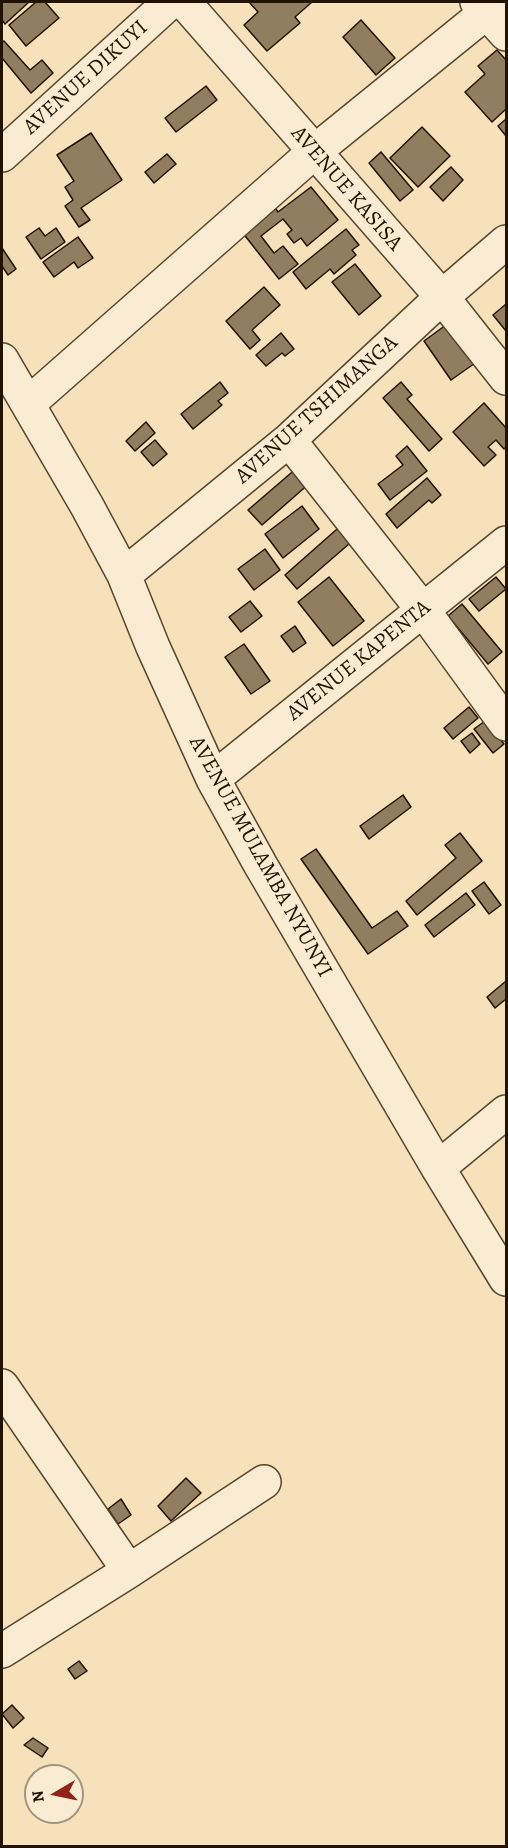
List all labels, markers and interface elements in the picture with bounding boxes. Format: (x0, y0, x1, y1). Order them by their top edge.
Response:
street label: AVENUE DIKUYI (18, 15, 154, 141)
street label: AVENUE KASISA (285, 121, 407, 257)
street label: AVENUE TSHIMANGA (230, 330, 404, 490)
street label: AVENUE KAPENTA (282, 595, 436, 727)
street label: AVENUE MULAMBA NYUNYI (183, 732, 337, 982)
north arrow (24, 1764, 84, 1824)
text: N (26, 1789, 50, 1804)

